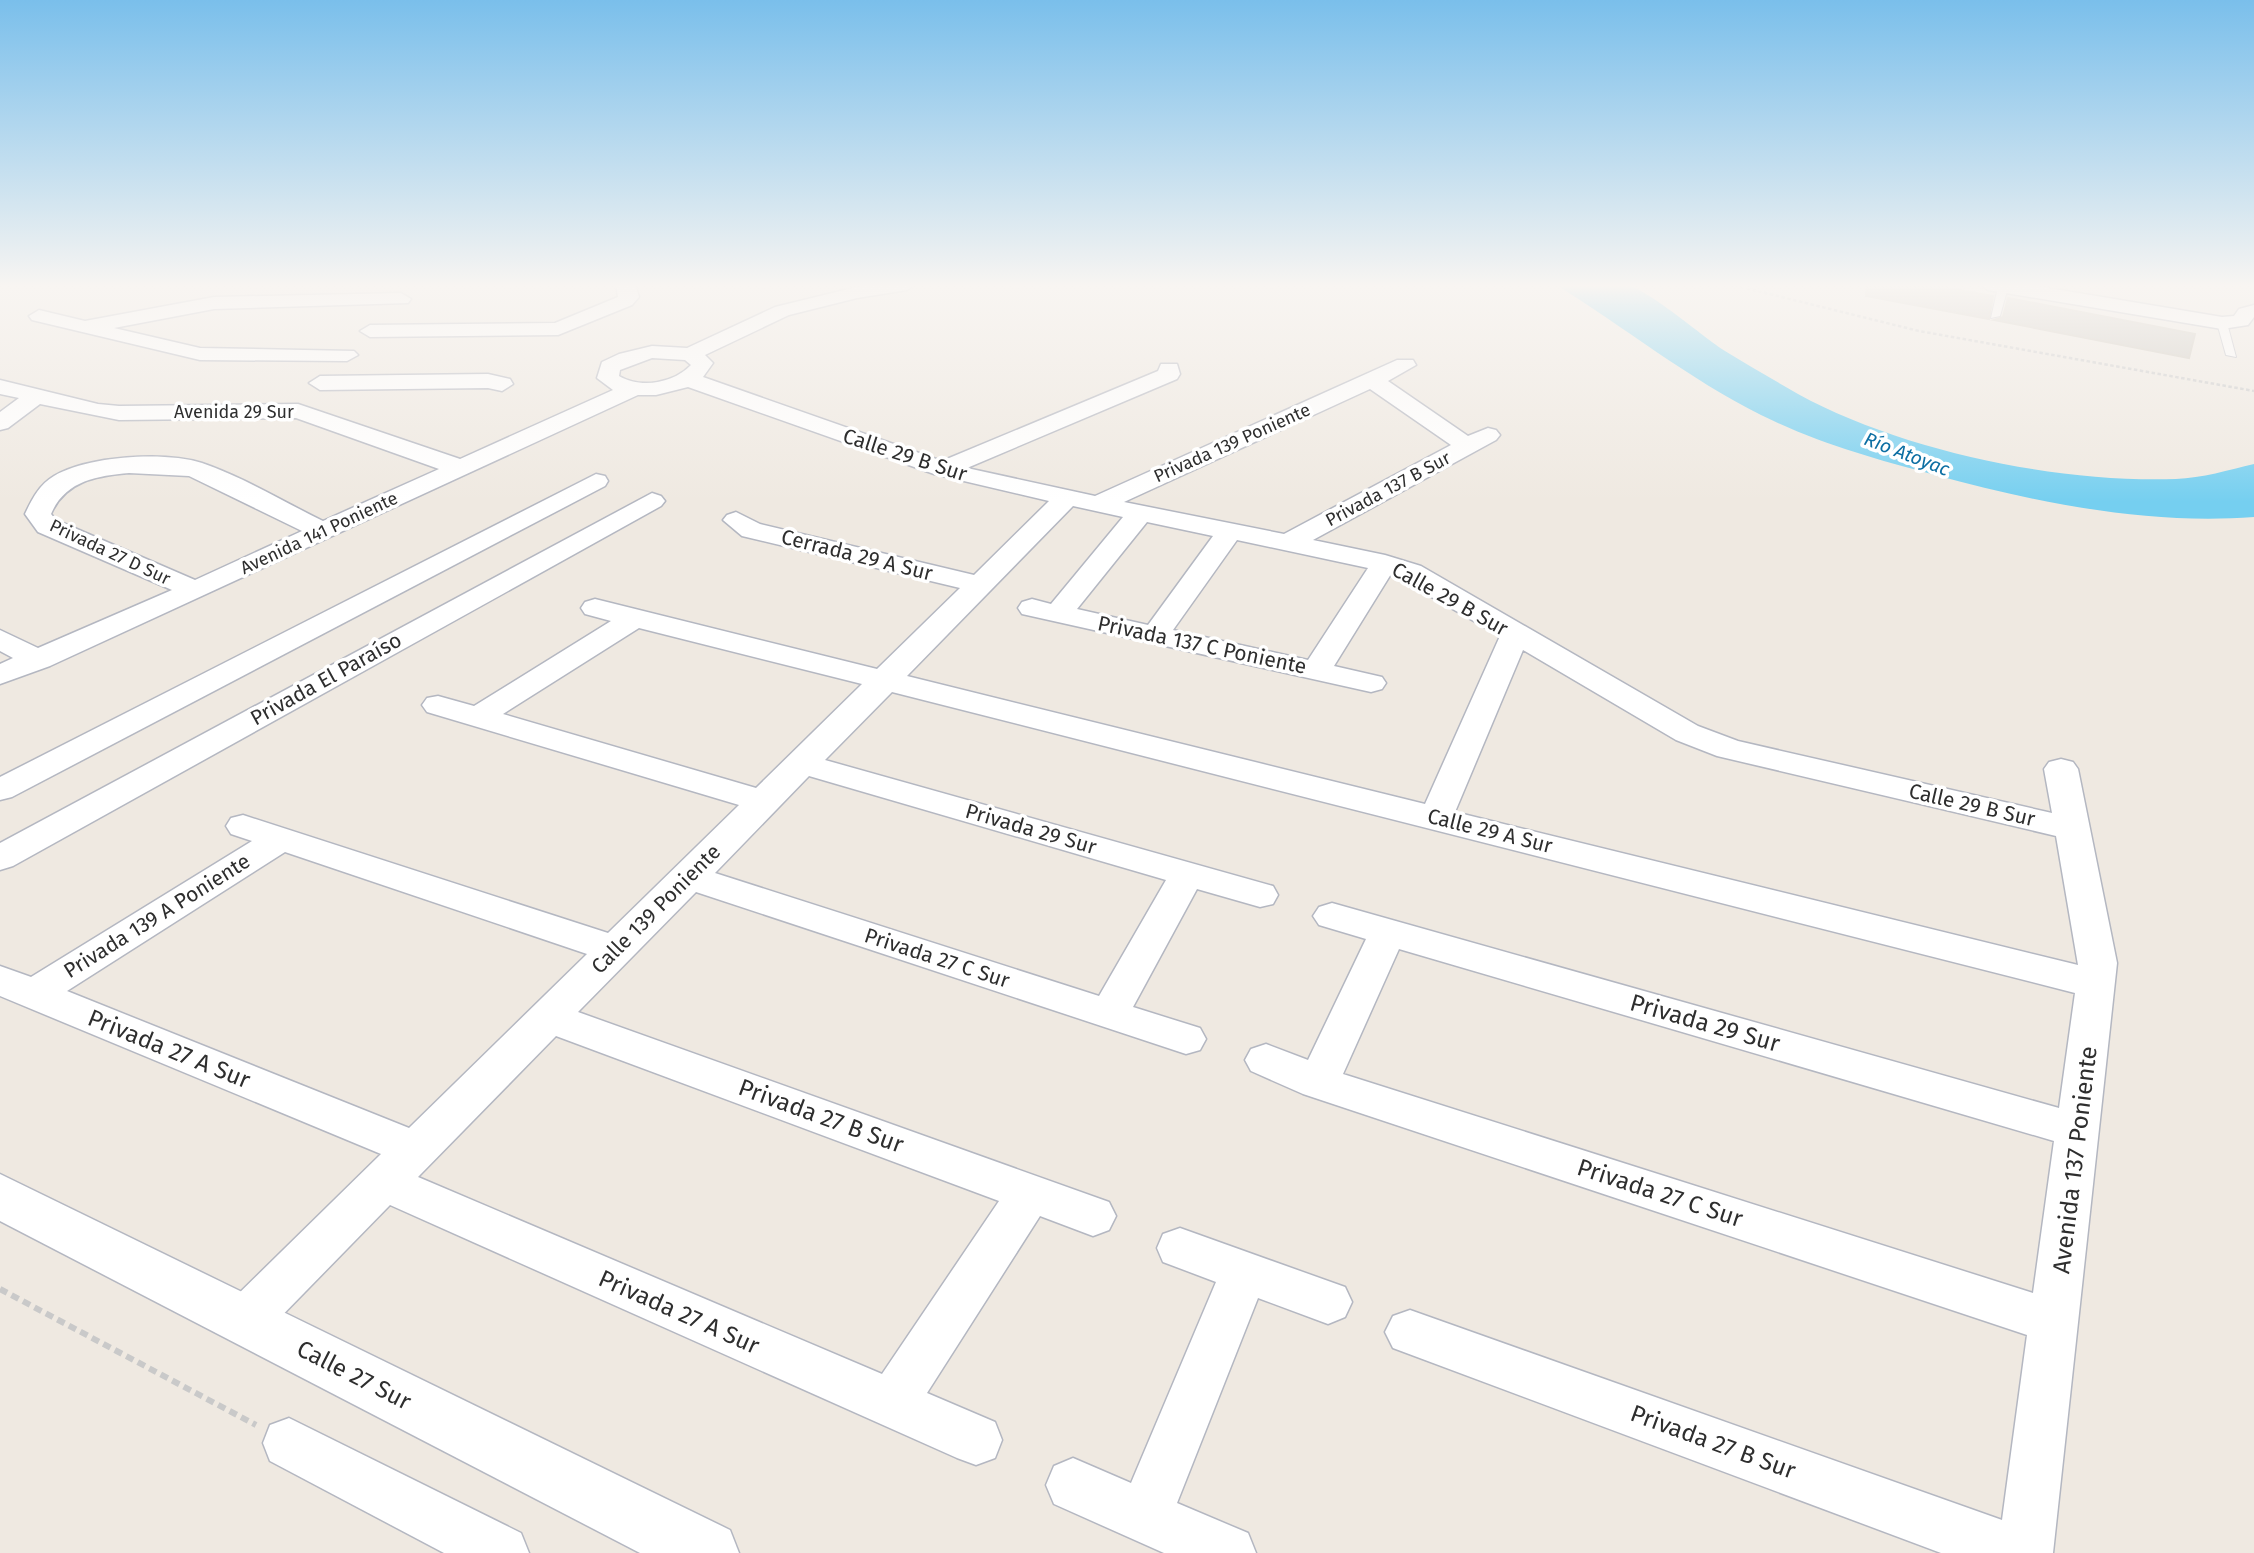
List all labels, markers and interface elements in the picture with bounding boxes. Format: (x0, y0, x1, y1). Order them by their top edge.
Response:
street label: Privada 139 Poniente (1150, 399, 1314, 487)
street label: Avenida 29 Sur (174, 401, 294, 423)
street label: Calle 29 B Sur (840, 423, 970, 487)
water label: Río Atoyac (1861, 427, 1953, 481)
street label: Privada 137 B Sur (1322, 447, 1454, 531)
street label: Avenida 141 Poniente (237, 487, 401, 579)
street label: Privada 27 D Sur (46, 514, 174, 590)
street label: Cerrada 29 A Sur (778, 524, 936, 586)
street label: Calle 29 B Sur (1387, 556, 1513, 642)
street label: Privada 137 C Poniente (1095, 610, 1309, 680)
street label: Privada El Paraíso (246, 627, 406, 731)
street label: Calle 29 B Sur (1906, 778, 2038, 832)
street label: Privada 29 Sur (962, 798, 1100, 860)
street label: Calle 29 A Sur (1425, 803, 1555, 859)
street label: Calle 139 Poniente (586, 839, 726, 979)
street label: Privada 139 A Poniente (59, 848, 255, 984)
street label: Privada 27 C Sur (861, 922, 1013, 994)
street label: Privada 29 Sur (1627, 988, 1784, 1058)
street label: Privada 27 A Sur (84, 1004, 255, 1095)
street label: Avenida 137 Poniente (2047, 1045, 2103, 1275)
street label: Privada 27 B Sur (735, 1073, 908, 1159)
street label: Privada 27 C Sur (1574, 1153, 1747, 1233)
street label: Privada 27 A Sur (594, 1264, 764, 1360)
street label: Calle 27 Sur (292, 1334, 416, 1416)
street label: Privada 27 B Sur (1627, 1399, 1800, 1485)

